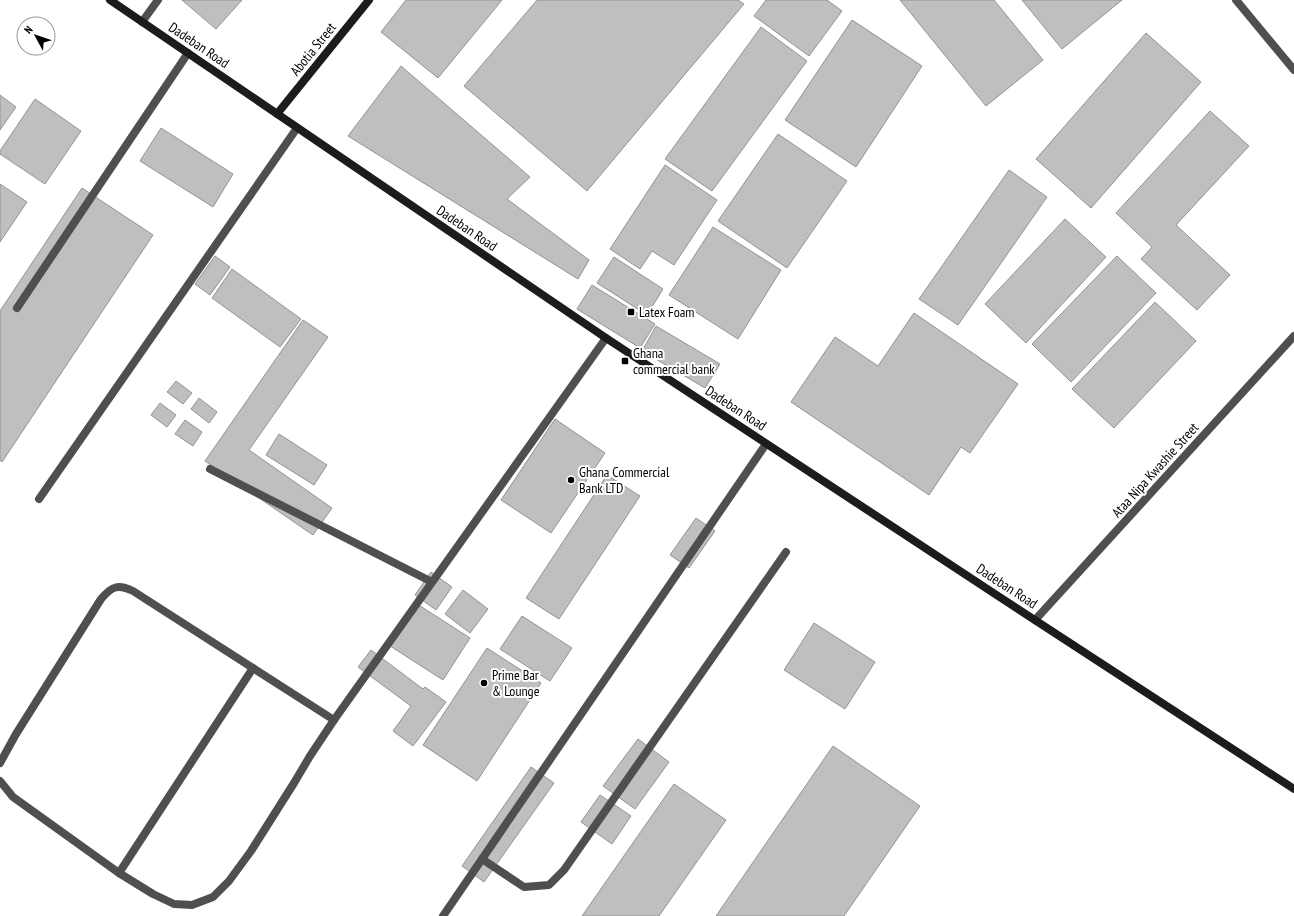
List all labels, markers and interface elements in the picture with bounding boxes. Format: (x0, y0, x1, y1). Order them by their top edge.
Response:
north arrow (16, 16, 56, 56)
street label: Dadeban Road (165, 18, 233, 72)
street label: Abotia Street (286, 19, 340, 79)
text: N (21, 23, 36, 36)
street label: Dadeban Road (433, 201, 501, 255)
place label: Latex Foam (639, 303, 694, 321)
marker: Latex Foam (626, 307, 636, 317)
place label: Ghana commercial bank (633, 344, 715, 378)
marker: Ghana commercial bank (620, 356, 630, 366)
street label: Dadeban Road (702, 382, 770, 434)
street label: Ataa Nipa Kwashie Street (1108, 419, 1202, 521)
place label: Ghana Commercial Bank LTD (579, 463, 670, 497)
marker: Ghana Commercial Bank LTD (566, 475, 576, 485)
street label: Dadeban Road (973, 560, 1041, 612)
place label: Prime Bar & Lounge (492, 666, 540, 700)
marker: Prime Bar & Lounge (479, 678, 489, 688)

